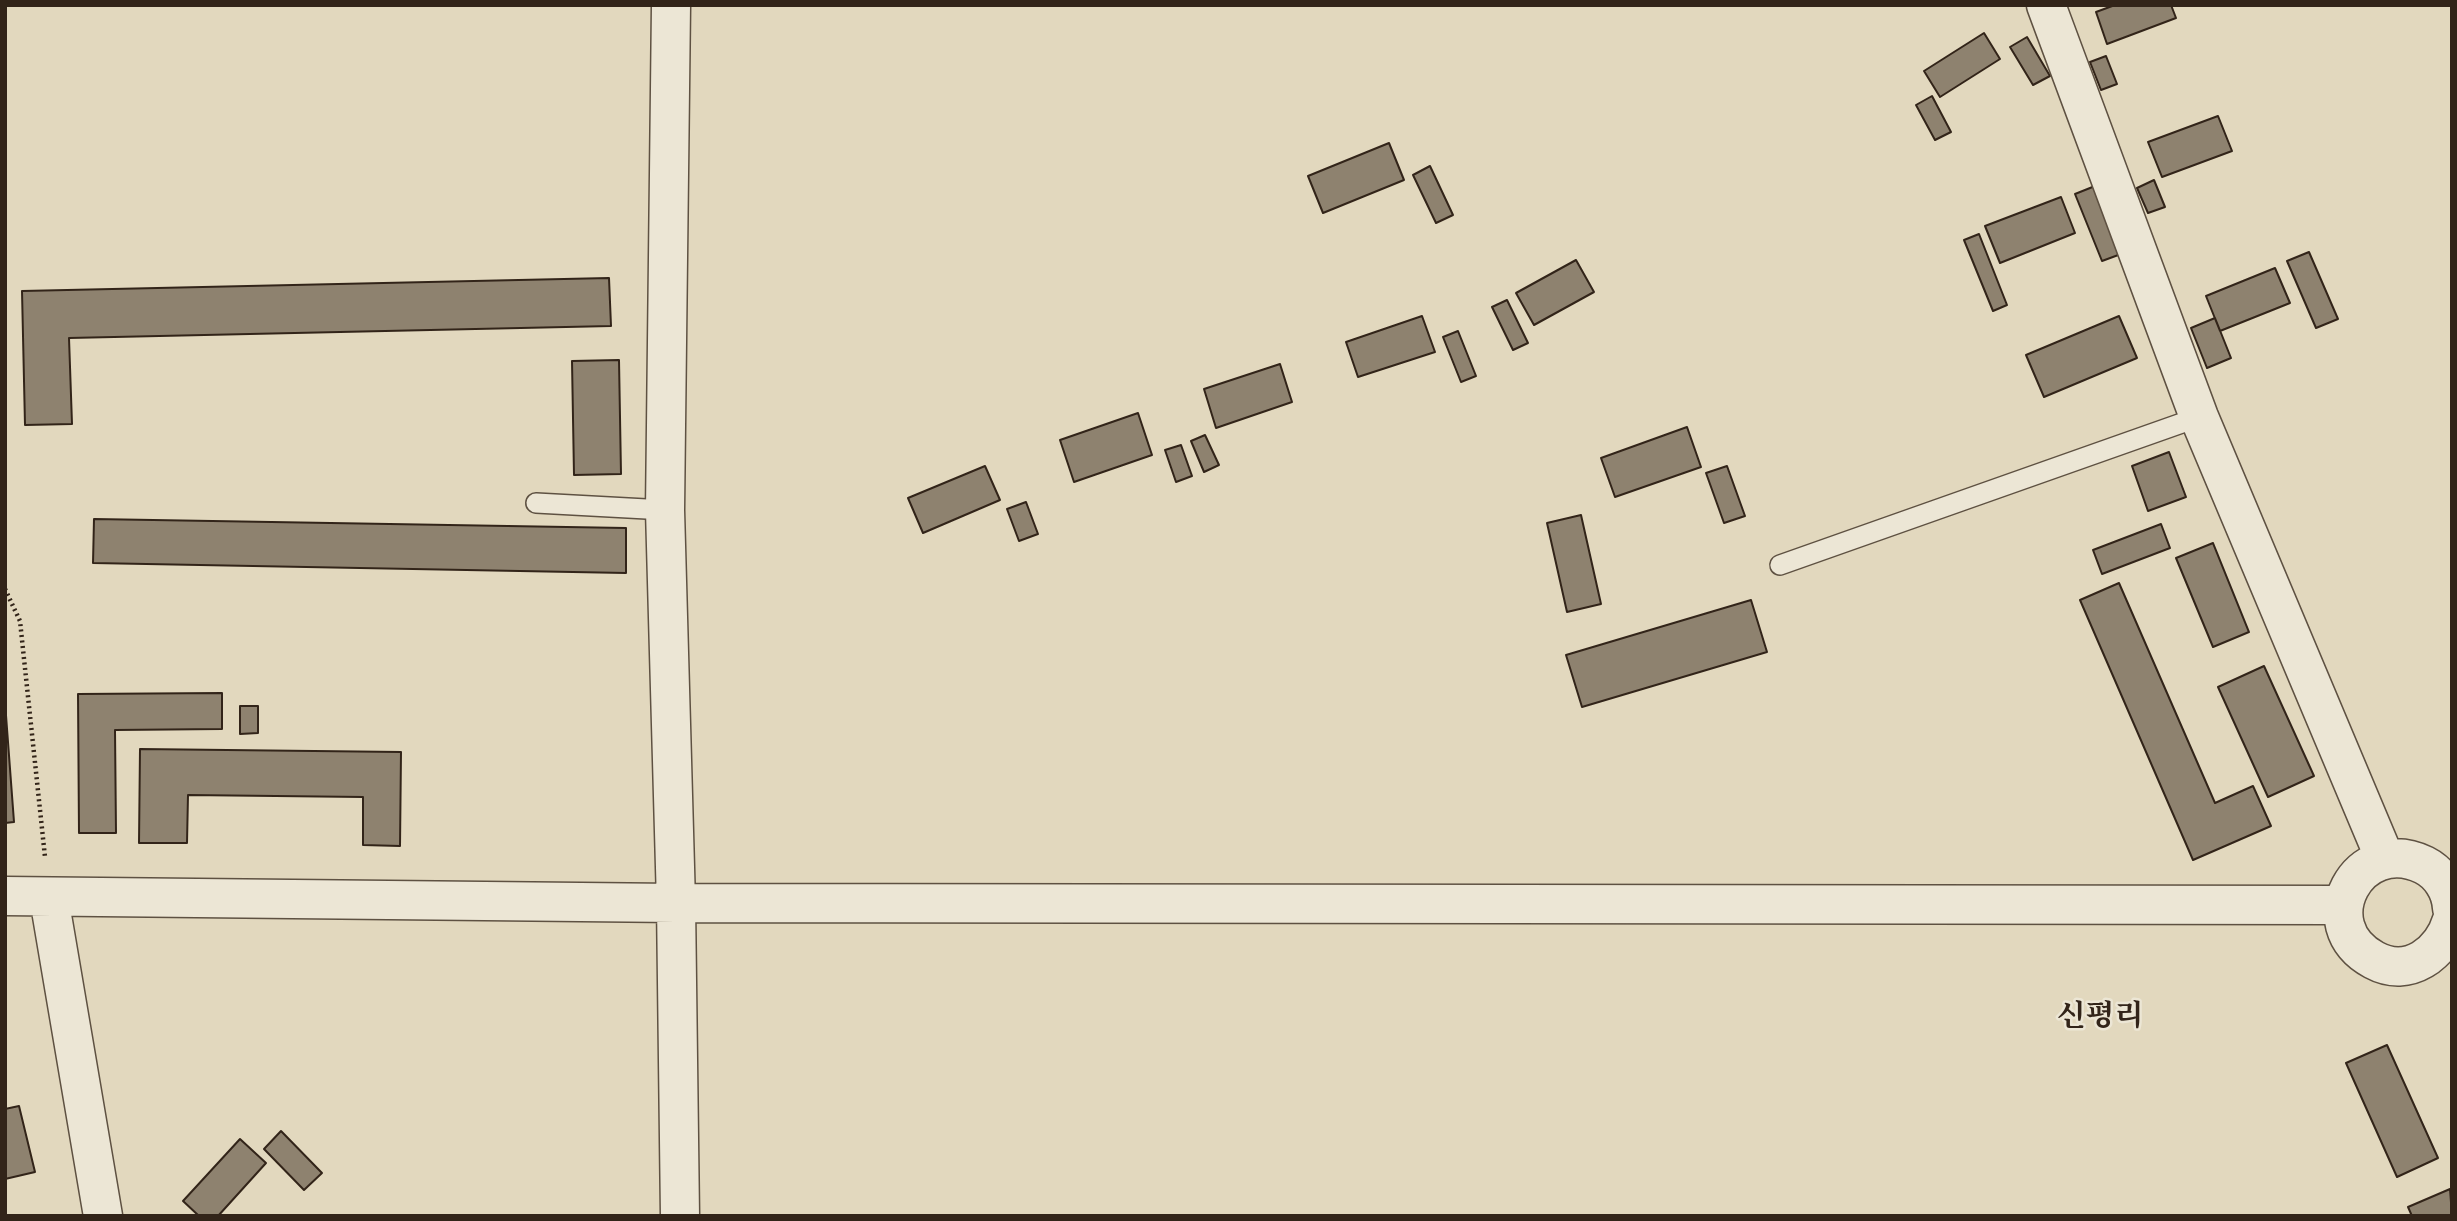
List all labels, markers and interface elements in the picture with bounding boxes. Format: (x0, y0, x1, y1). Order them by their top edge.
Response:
district label: 신평리 (2057, 1002, 2143, 1038)

